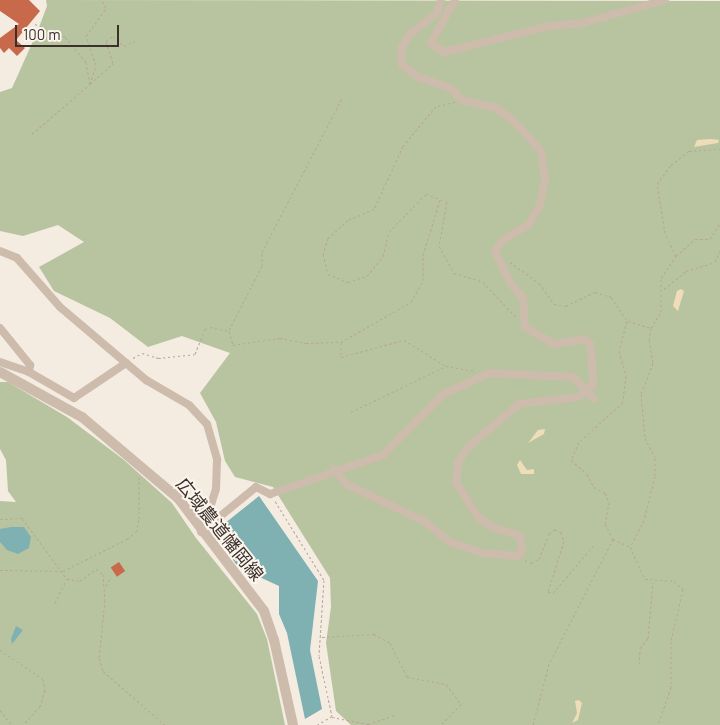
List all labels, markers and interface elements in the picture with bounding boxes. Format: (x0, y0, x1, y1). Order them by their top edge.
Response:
scale bar (18, 15, 121, 47)
text: 100 m (23, 25, 61, 43)
street label: 広域農道幡岡線 (172, 473, 268, 585)

